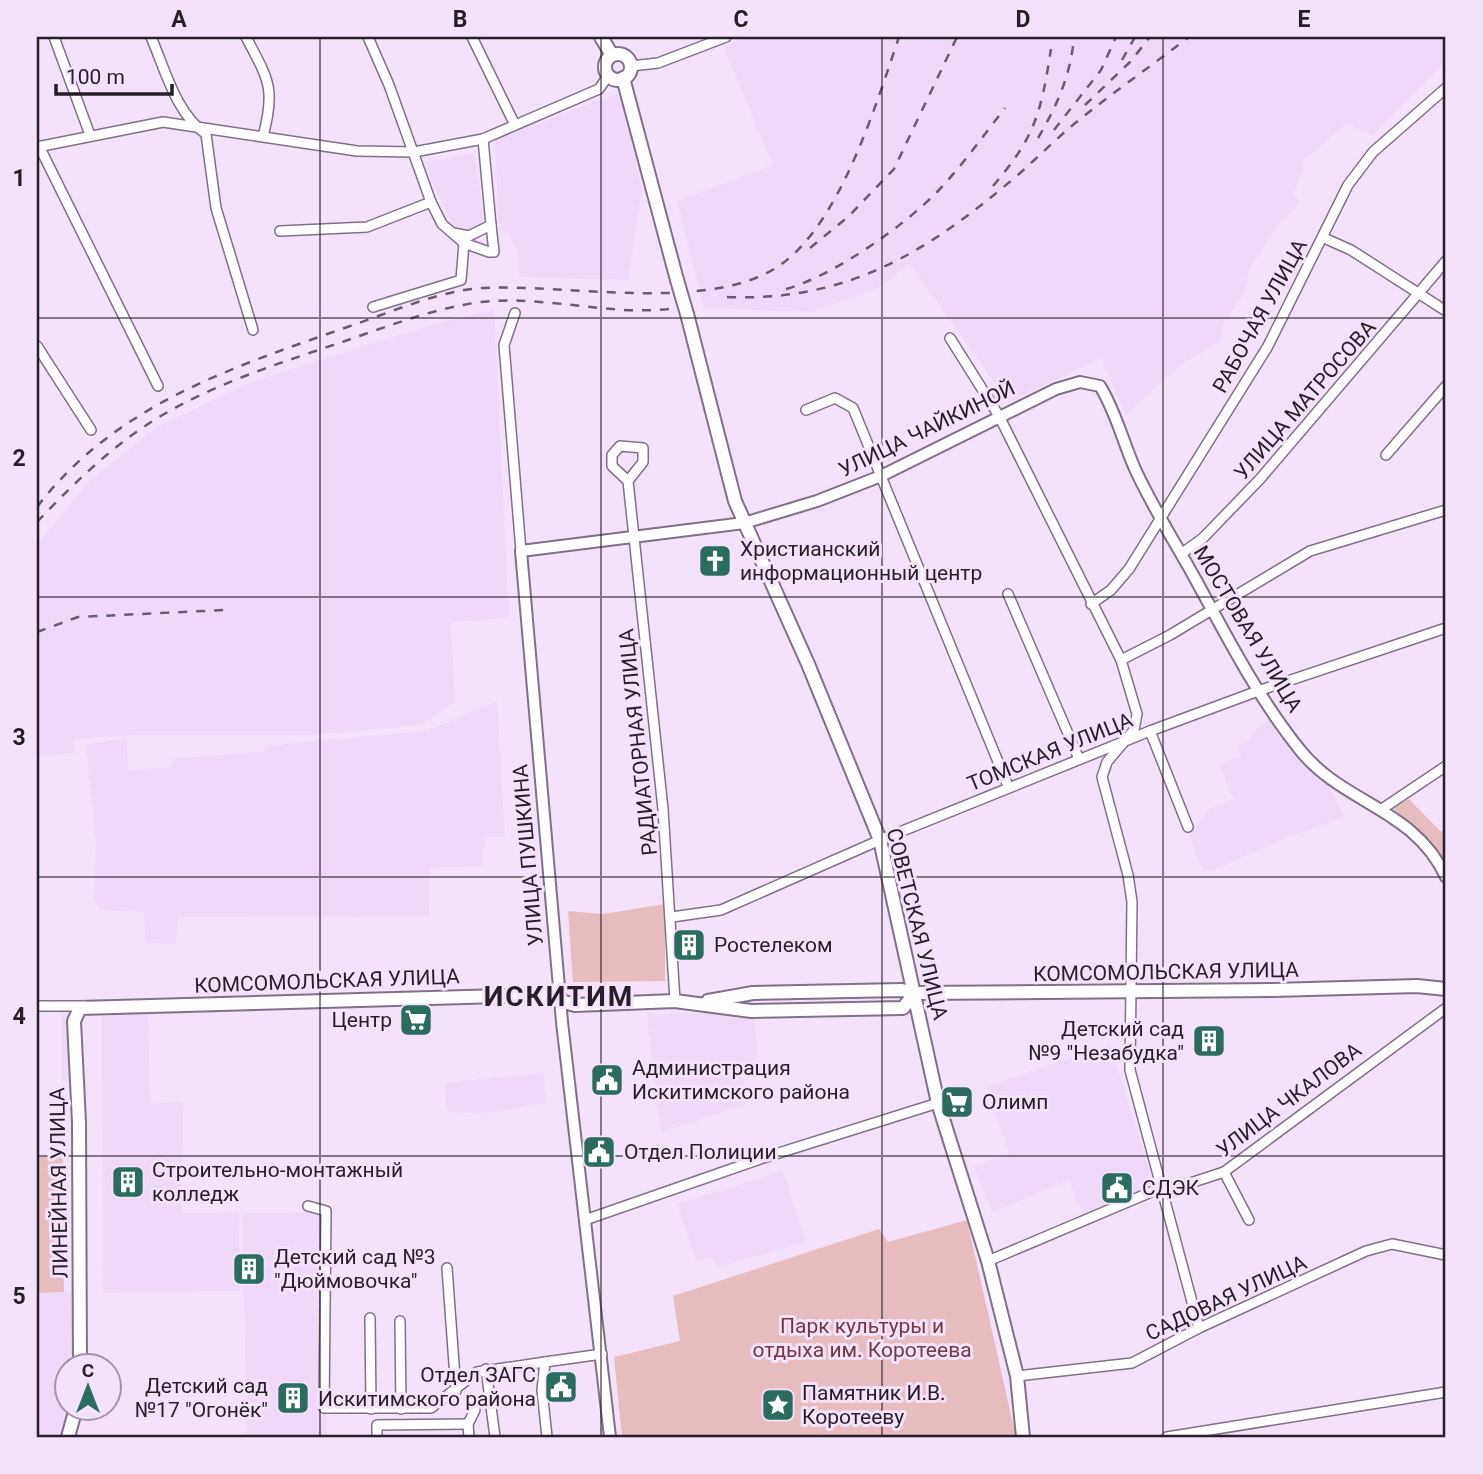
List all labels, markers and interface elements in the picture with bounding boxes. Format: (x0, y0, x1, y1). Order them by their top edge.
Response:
text: A (171, 6, 187, 33)
text: B (453, 6, 467, 33)
text: C (733, 6, 749, 33)
text: D (1016, 6, 1030, 33)
text: E (1298, 6, 1311, 33)
scale bar (56, 52, 172, 96)
text: 100 m (66, 65, 125, 89)
text: 1 (12, 165, 26, 192)
street label: РАБОЧАЯ УЛИЦА (1208, 235, 1312, 397)
street label: УЛИЦА МАТРОСОВА (1229, 315, 1381, 484)
street label: УЛИЦА ЧАЙКИНОЙ (835, 376, 1019, 482)
text: 2 (12, 445, 26, 472)
place label: Христианский информационный центр (740, 537, 982, 585)
street label: МОСТОВАЯ УЛИЦА (1189, 541, 1307, 717)
church icon: Христианский информационный центр (696, 542, 734, 580)
street label: РАДИАТОРНАЯ УЛИЦА (614, 627, 662, 857)
street label: ТОМСКАЯ УЛИЦА (964, 708, 1136, 796)
text: 3 (12, 724, 26, 751)
street label: УЛИЦА ПУШКИНА (508, 763, 548, 947)
street label: СОВЕТСКАЯ УЛИЦА (882, 826, 953, 1023)
building icon: Ростелеком (670, 926, 708, 964)
place label: Ростелеком (714, 933, 832, 957)
street label: КОМСОМОЛЬСКАЯ УЛИЦА (1033, 958, 1299, 986)
street label: КОМСОМОЛЬСКАЯ УЛИЦА (194, 964, 461, 998)
district label: ИСКИТИМ (484, 980, 634, 1013)
supermarket icon: Центр (397, 1001, 435, 1039)
text: 4 (12, 1003, 26, 1030)
place label: Центр (332, 1008, 392, 1032)
place label: Детский сад №9 "Незабудка" (1028, 1017, 1184, 1065)
building icon: Детский сад №9 "Незабудка" (1190, 1022, 1228, 1060)
street label: УЛИЦА ЧКАЛОВА (1212, 1038, 1366, 1162)
place label: Администрация Искитимского района (632, 1056, 850, 1104)
public building icon: Администрация Искитимского района (588, 1061, 626, 1099)
supermarket icon: Олимп (938, 1083, 976, 1121)
street label: ЛИНЕЙНАЯ УЛИЦА (45, 1087, 73, 1279)
place label: Олимп (982, 1090, 1048, 1114)
public building icon: Отдел Полиции (580, 1133, 618, 1171)
place label: Отдел Полиции (624, 1140, 777, 1164)
place label: Строительно-монтажный колледж (152, 1158, 403, 1206)
building icon: Строительно-монтажный колледж (109, 1163, 147, 1201)
public building icon: СДЭК (1098, 1169, 1136, 1207)
place label: СДЭК (1142, 1176, 1200, 1200)
place label: Детский сад №3 "Дюймовочка" (274, 1245, 436, 1293)
building icon: Детский сад №3 "Дюймовочка" (230, 1250, 268, 1288)
street label: САДОВАЯ УЛИЦА (1142, 1250, 1310, 1346)
text: 5 (12, 1283, 26, 1310)
park label: Парк культуры и отдыха им. Коротеева (752, 1314, 972, 1362)
north arrow (52, 1352, 122, 1422)
text: С (82, 1359, 94, 1382)
place label: Отдел ЗАГС Искитимского района (318, 1363, 536, 1411)
public building icon: Отдел ЗАГС Искитимского района (542, 1368, 580, 1406)
place label: Детский сад №17 "Огонёк" (135, 1374, 268, 1422)
building icon: Детский сад №17 "Огонёк" (274, 1379, 312, 1417)
place label: Памятник И.В. Коротееву (802, 1381, 946, 1429)
place icon: Памятник И.В. Коротееву (759, 1386, 797, 1424)

